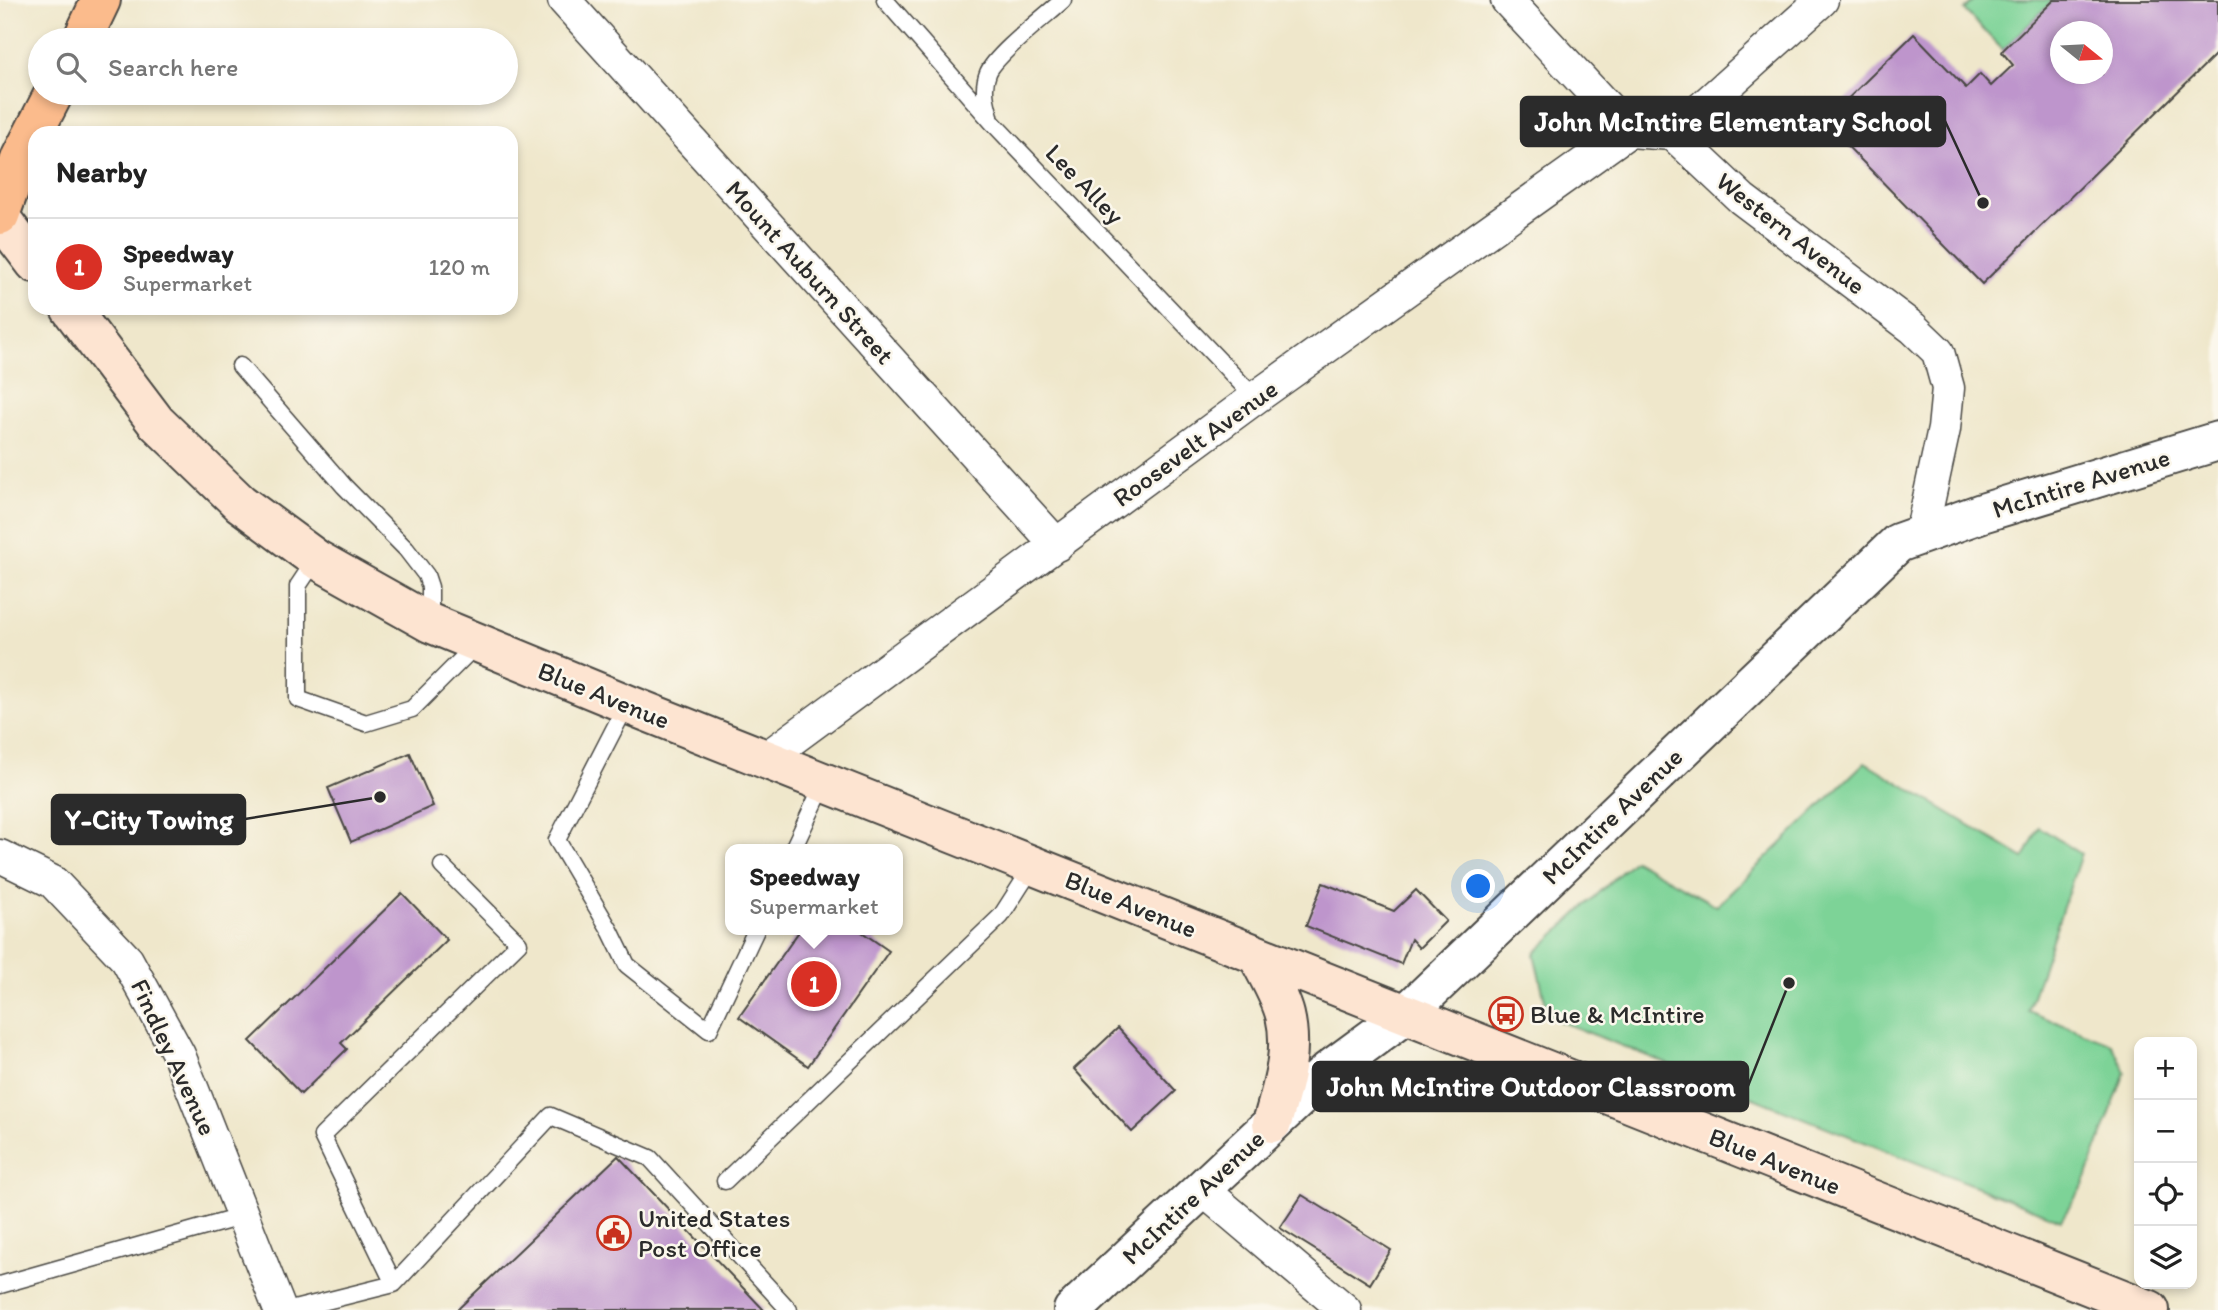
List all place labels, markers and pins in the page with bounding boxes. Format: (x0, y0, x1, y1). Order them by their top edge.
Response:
callout: John McIntire Elementary School (1521, 97, 1945, 146)
callout: Y-City Towing (52, 795, 245, 844)
pin: 1 (791, 958, 837, 1010)
bus stop icon: Blue & McIntire (1487, 995, 1525, 1033)
place label: Blue & McIntire (1530, 998, 1705, 1030)
callout: John McIntire Outdoor Classroom (1313, 1062, 1748, 1111)
place label: United States Post Office (638, 1202, 790, 1264)
public building icon: United States Post Office (595, 1214, 633, 1252)

